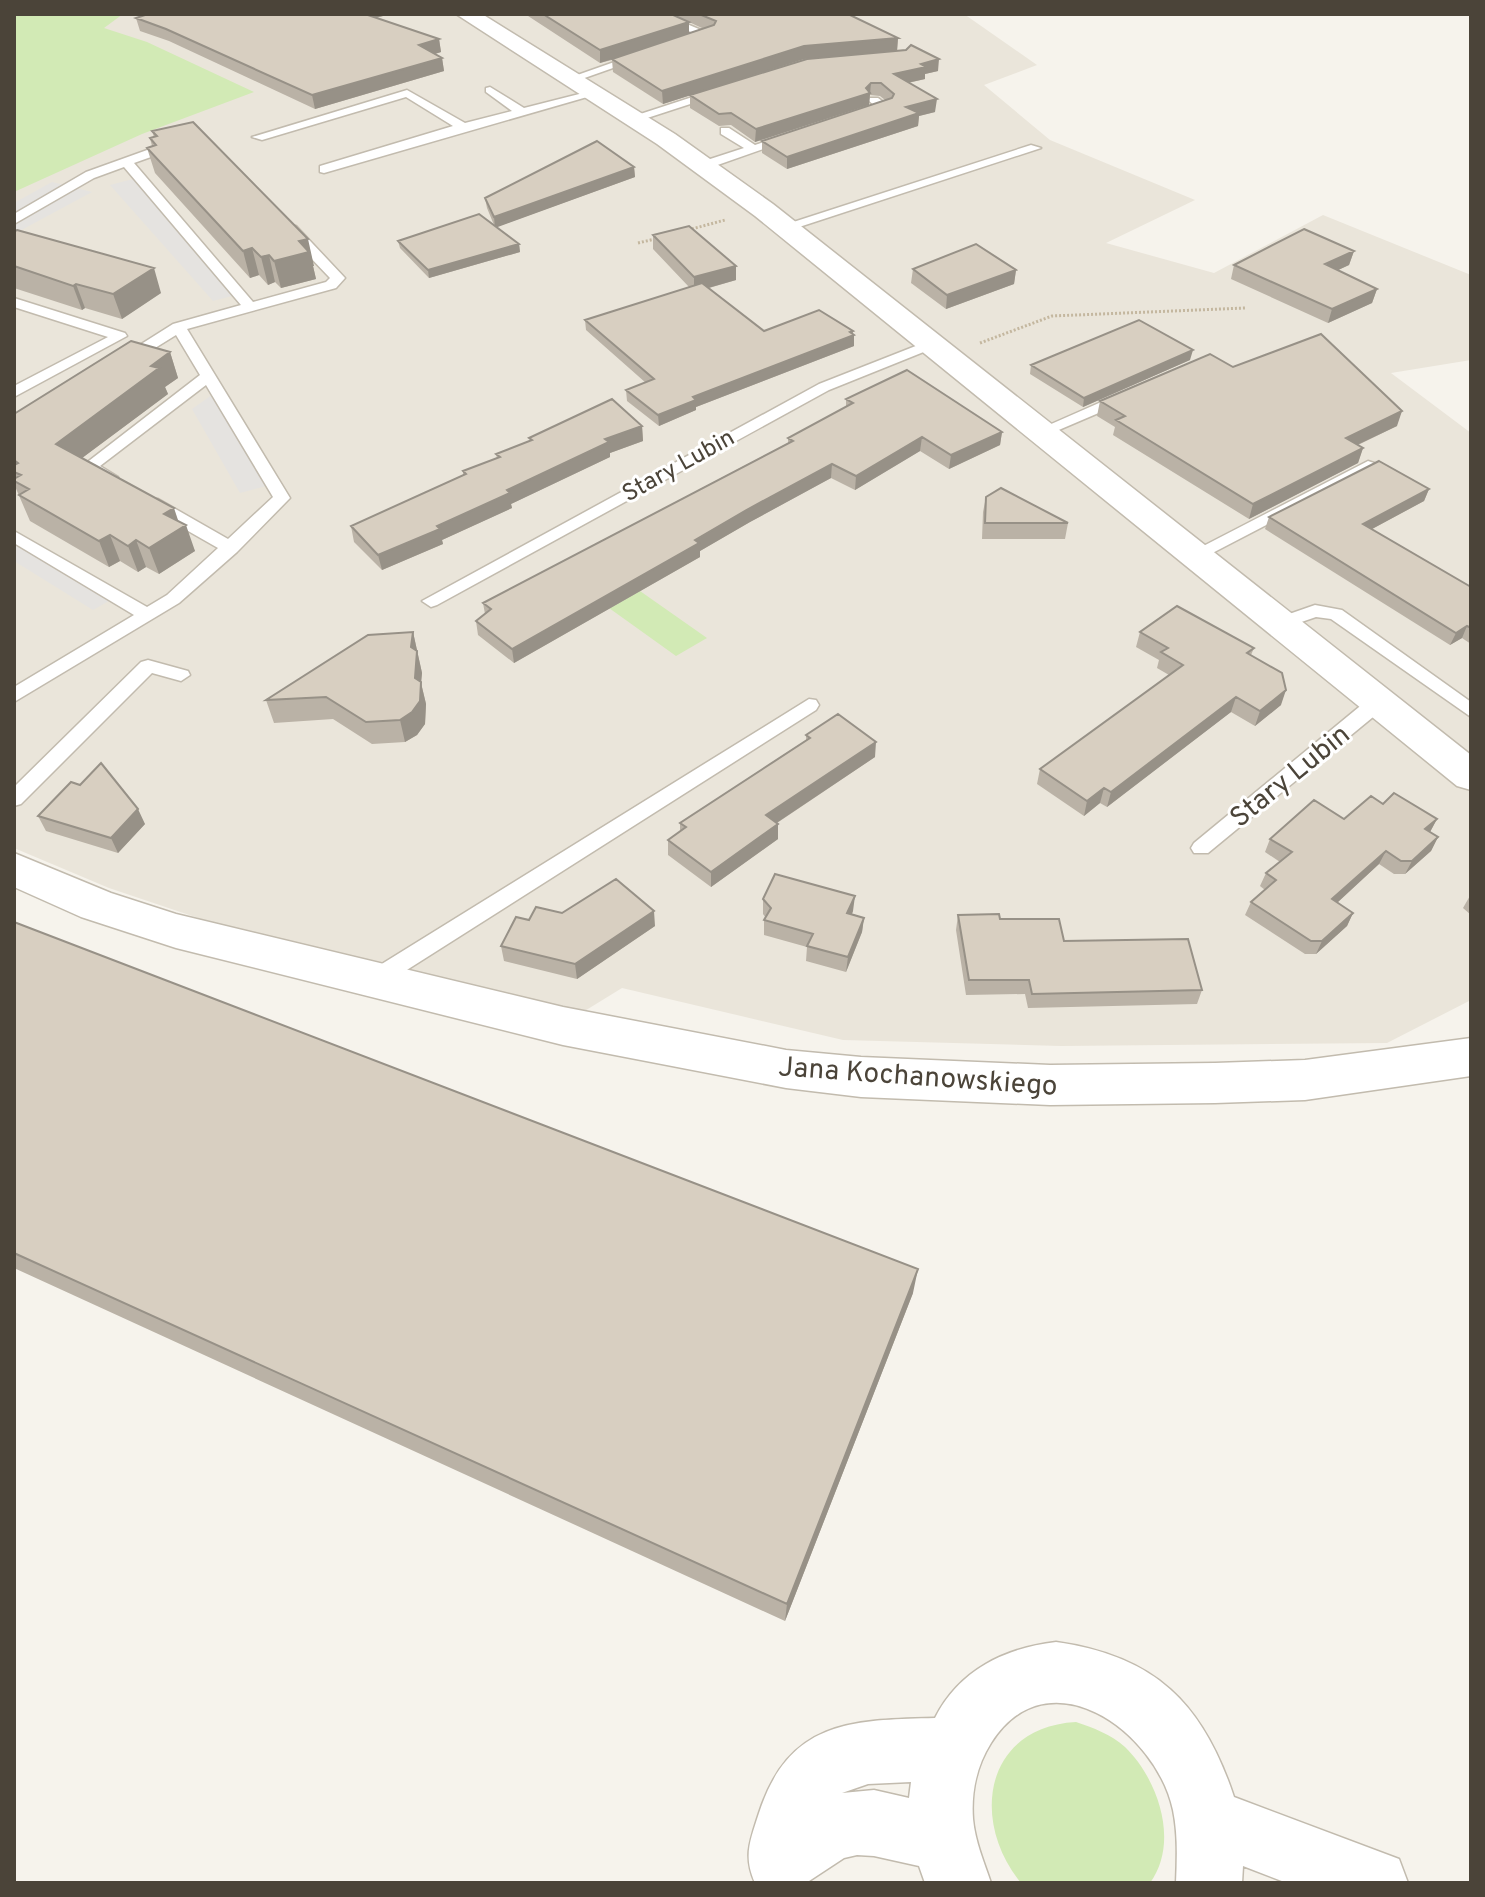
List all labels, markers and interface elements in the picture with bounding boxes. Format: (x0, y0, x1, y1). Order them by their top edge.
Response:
street label: Stary Lubin (618, 424, 740, 510)
street label: Stary Lubin (1223, 718, 1358, 837)
street label: Jana Kochanowskiego (777, 1050, 1059, 1106)

